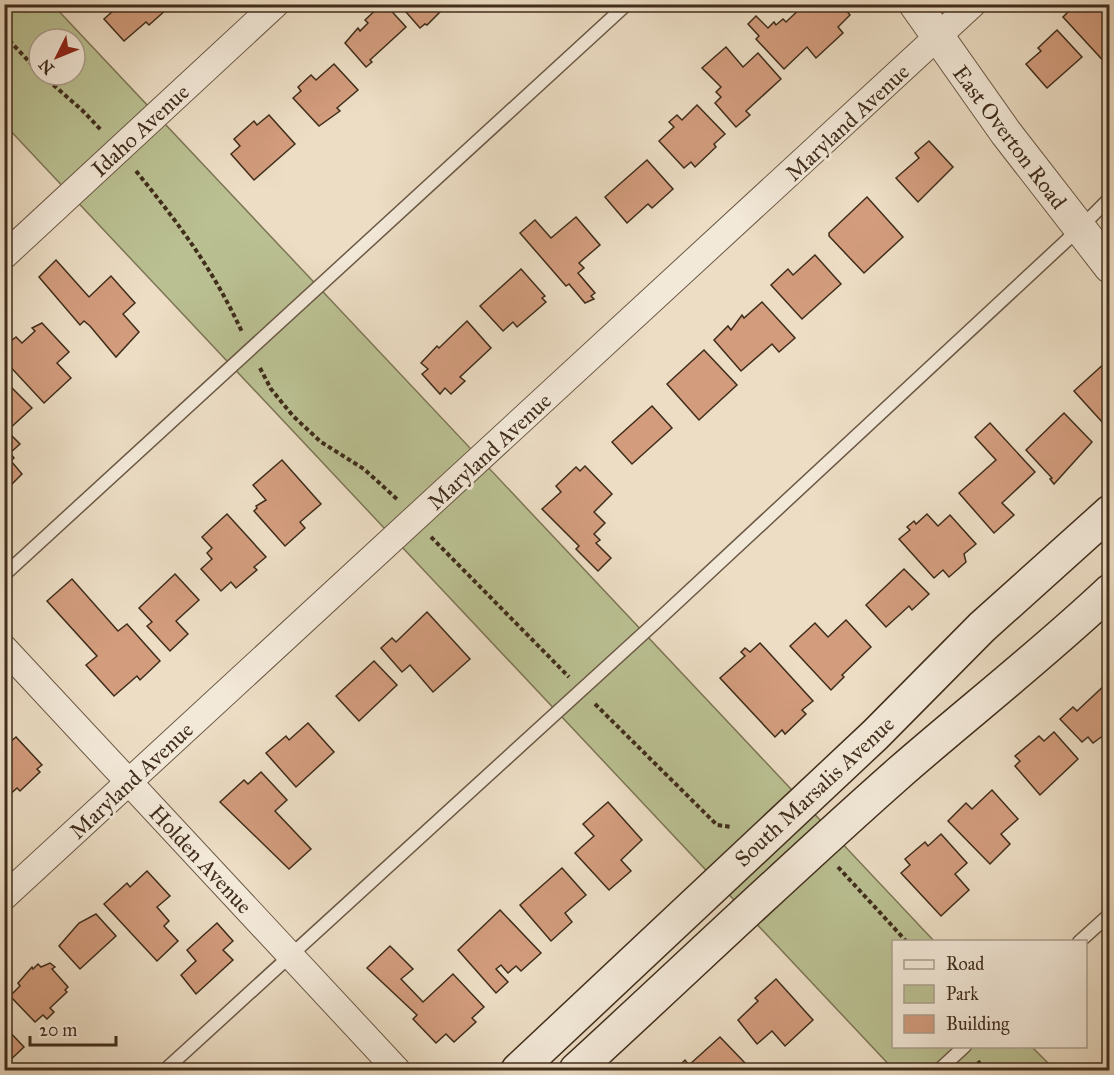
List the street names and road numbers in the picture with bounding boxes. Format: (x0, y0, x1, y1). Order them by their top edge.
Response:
street label: Maryland Avenue (780, 58, 915, 187)
street label: East Overton Road (947, 60, 1072, 214)
street label: Idaho Avenue (86, 78, 195, 182)
street label: Maryland Avenue (422, 387, 557, 516)
street label: South Marsalis Avenue (729, 710, 900, 872)
street label: Maryland Avenue (64, 716, 199, 845)
street label: Holden Avenue (143, 799, 258, 919)

